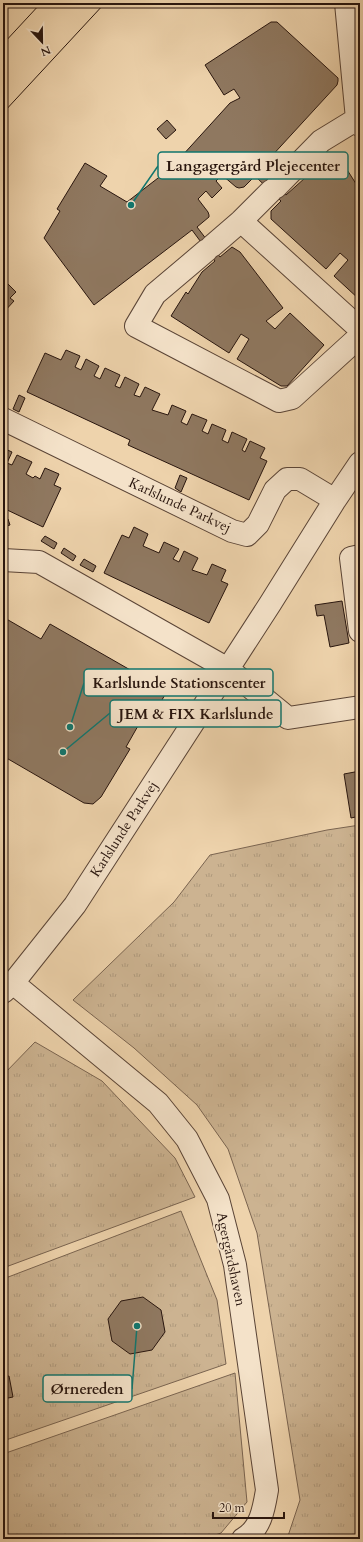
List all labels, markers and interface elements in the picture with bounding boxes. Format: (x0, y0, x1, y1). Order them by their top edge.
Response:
north arrow (22, 22, 62, 62)
text: N (38, 42, 53, 60)
callout: Langagergård Plejecenter (158, 152, 348, 179)
text: Langagergård Plejecenter (166, 156, 341, 176)
street label: Karlslunde Parkvej (126, 473, 234, 537)
callout: Karlslunde Stationscenter (84, 669, 273, 696)
text: Karlslunde Stationscenter (92, 673, 266, 693)
callout: JEM & FIX Karlslunde (110, 700, 281, 727)
text: JEM & FIX Karlslunde (117, 704, 273, 724)
street label: Karlslunde Parkvej (86, 777, 162, 881)
street label: Agergårdshaven (212, 1210, 250, 1308)
callout: Ørnereden (43, 1375, 132, 1402)
text: Ørnereden (50, 1379, 124, 1399)
scale bar (213, 1494, 284, 1520)
text: 20 m (219, 1500, 246, 1516)

